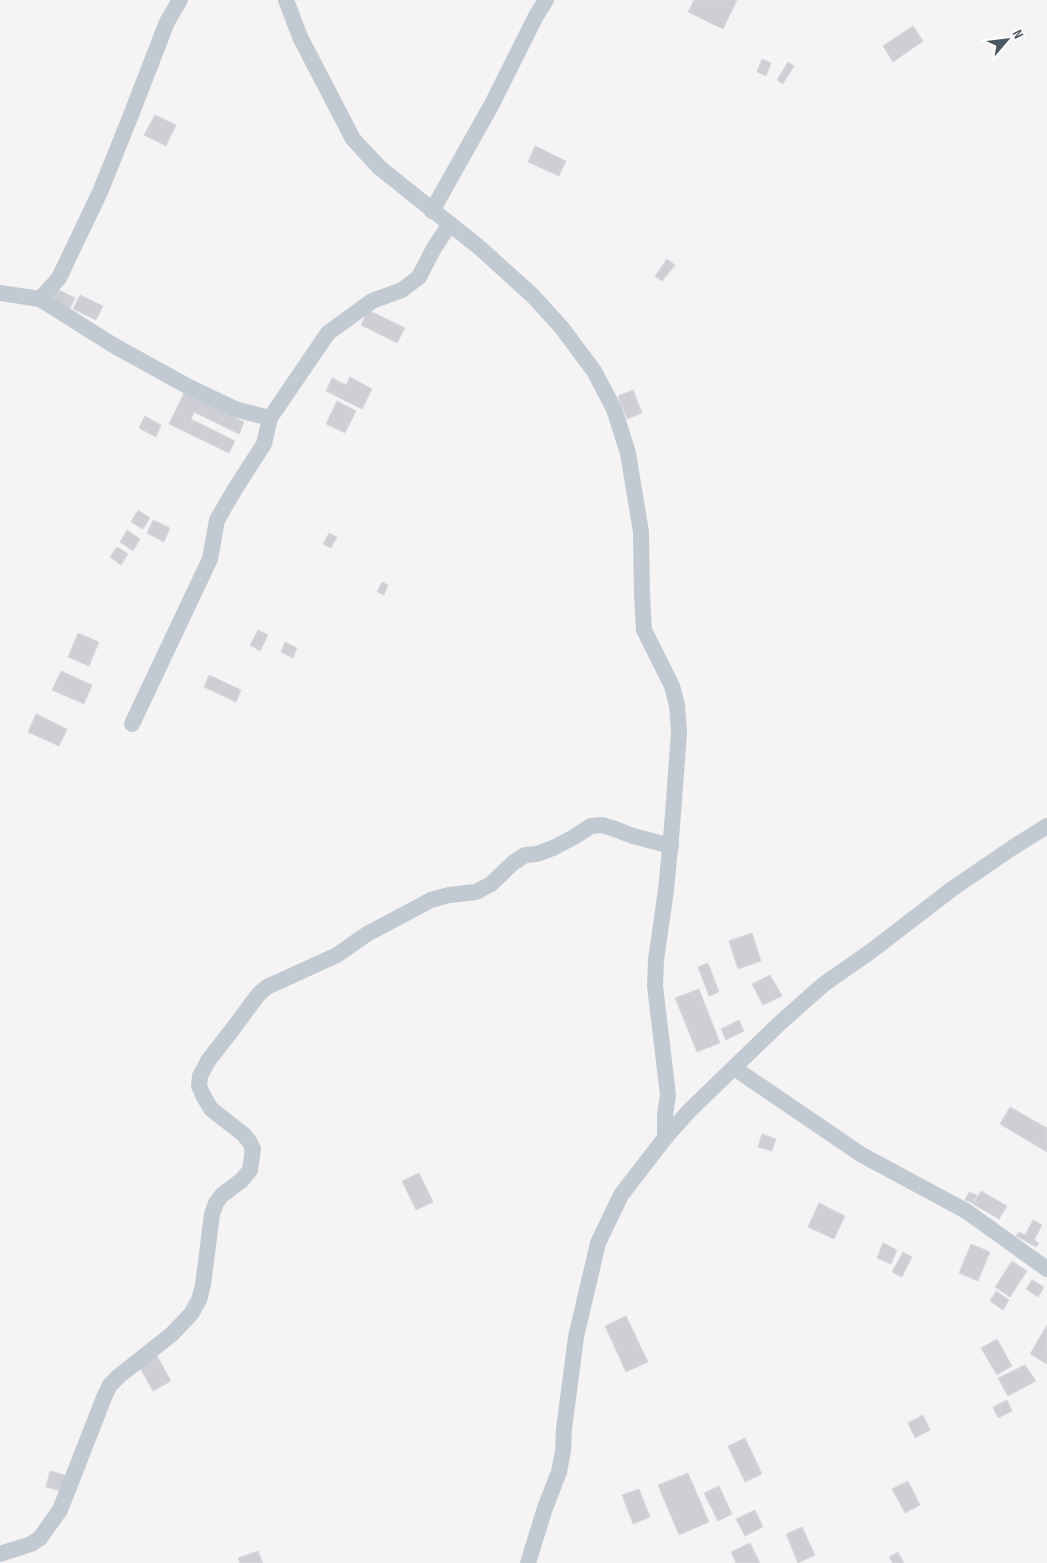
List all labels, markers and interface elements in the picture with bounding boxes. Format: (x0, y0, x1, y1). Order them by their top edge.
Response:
north arrow (982, 15, 1032, 65)
text: N (1009, 27, 1027, 41)

